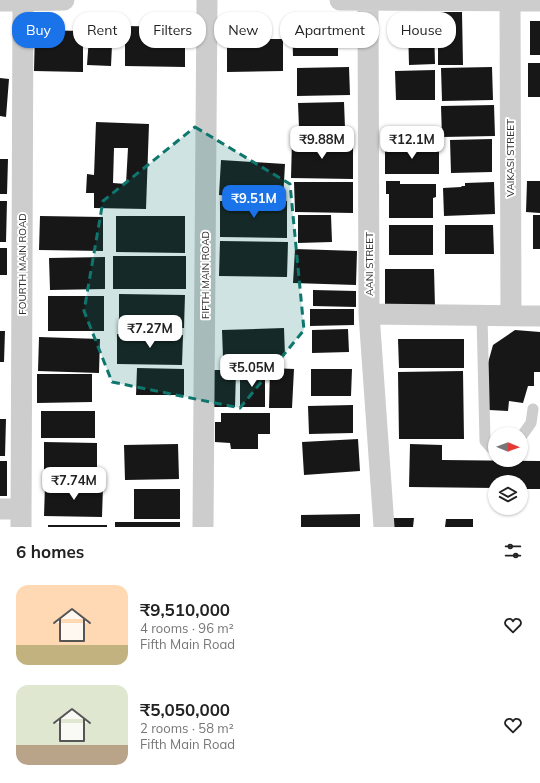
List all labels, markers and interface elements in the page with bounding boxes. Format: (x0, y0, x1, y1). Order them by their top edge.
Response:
chip: Buy (12, 12, 65, 48)
chip: Rent (73, 12, 131, 48)
chip: Filters (139, 12, 206, 48)
chip: New (214, 12, 272, 48)
chip: Apartment (280, 12, 379, 48)
chip: House (387, 12, 456, 48)
street label: VAIKASI STREET (504, 119, 517, 197)
pin: ₹9.88M (289, 126, 355, 160)
pin: ₹12.1M (379, 126, 445, 160)
text: ₹9.88M (299, 131, 345, 147)
text: ₹12.1M (389, 131, 435, 147)
pin: ₹9.51M (221, 185, 287, 219)
text: ₹9.51M (231, 190, 277, 206)
street label: FOURTH MAIN ROAD (16, 213, 29, 315)
street label: FIFTH MAIN ROAD (199, 231, 212, 319)
street label: AANI STREET (363, 232, 376, 296)
pin: ₹7.27M (117, 315, 183, 349)
text: ₹7.27M (127, 320, 173, 336)
pin: ₹5.05M (219, 354, 285, 388)
text: ₹5.05M (229, 359, 275, 375)
north arrow (488, 427, 528, 467)
map controls (488, 427, 528, 515)
pin: ₹7.74M (41, 467, 107, 501)
text: ₹7.74M (51, 472, 97, 488)
button: layers (488, 475, 528, 515)
icon: filters (502, 540, 524, 562)
text: 6 homes (16, 541, 84, 562)
text: ₹9,510,000 (140, 599, 230, 620)
icon: home (48, 601, 96, 649)
icon: heart (502, 614, 524, 636)
text: 4 rooms · 96 m² (140, 620, 234, 636)
text: Fifth Main Road (140, 636, 235, 652)
text: ₹5,050,000 (140, 699, 230, 720)
icon: home (48, 701, 96, 749)
icon: heart (502, 714, 524, 736)
text: 2 rooms · 58 m² (140, 720, 234, 736)
text: Fifth Main Road (140, 736, 235, 752)

